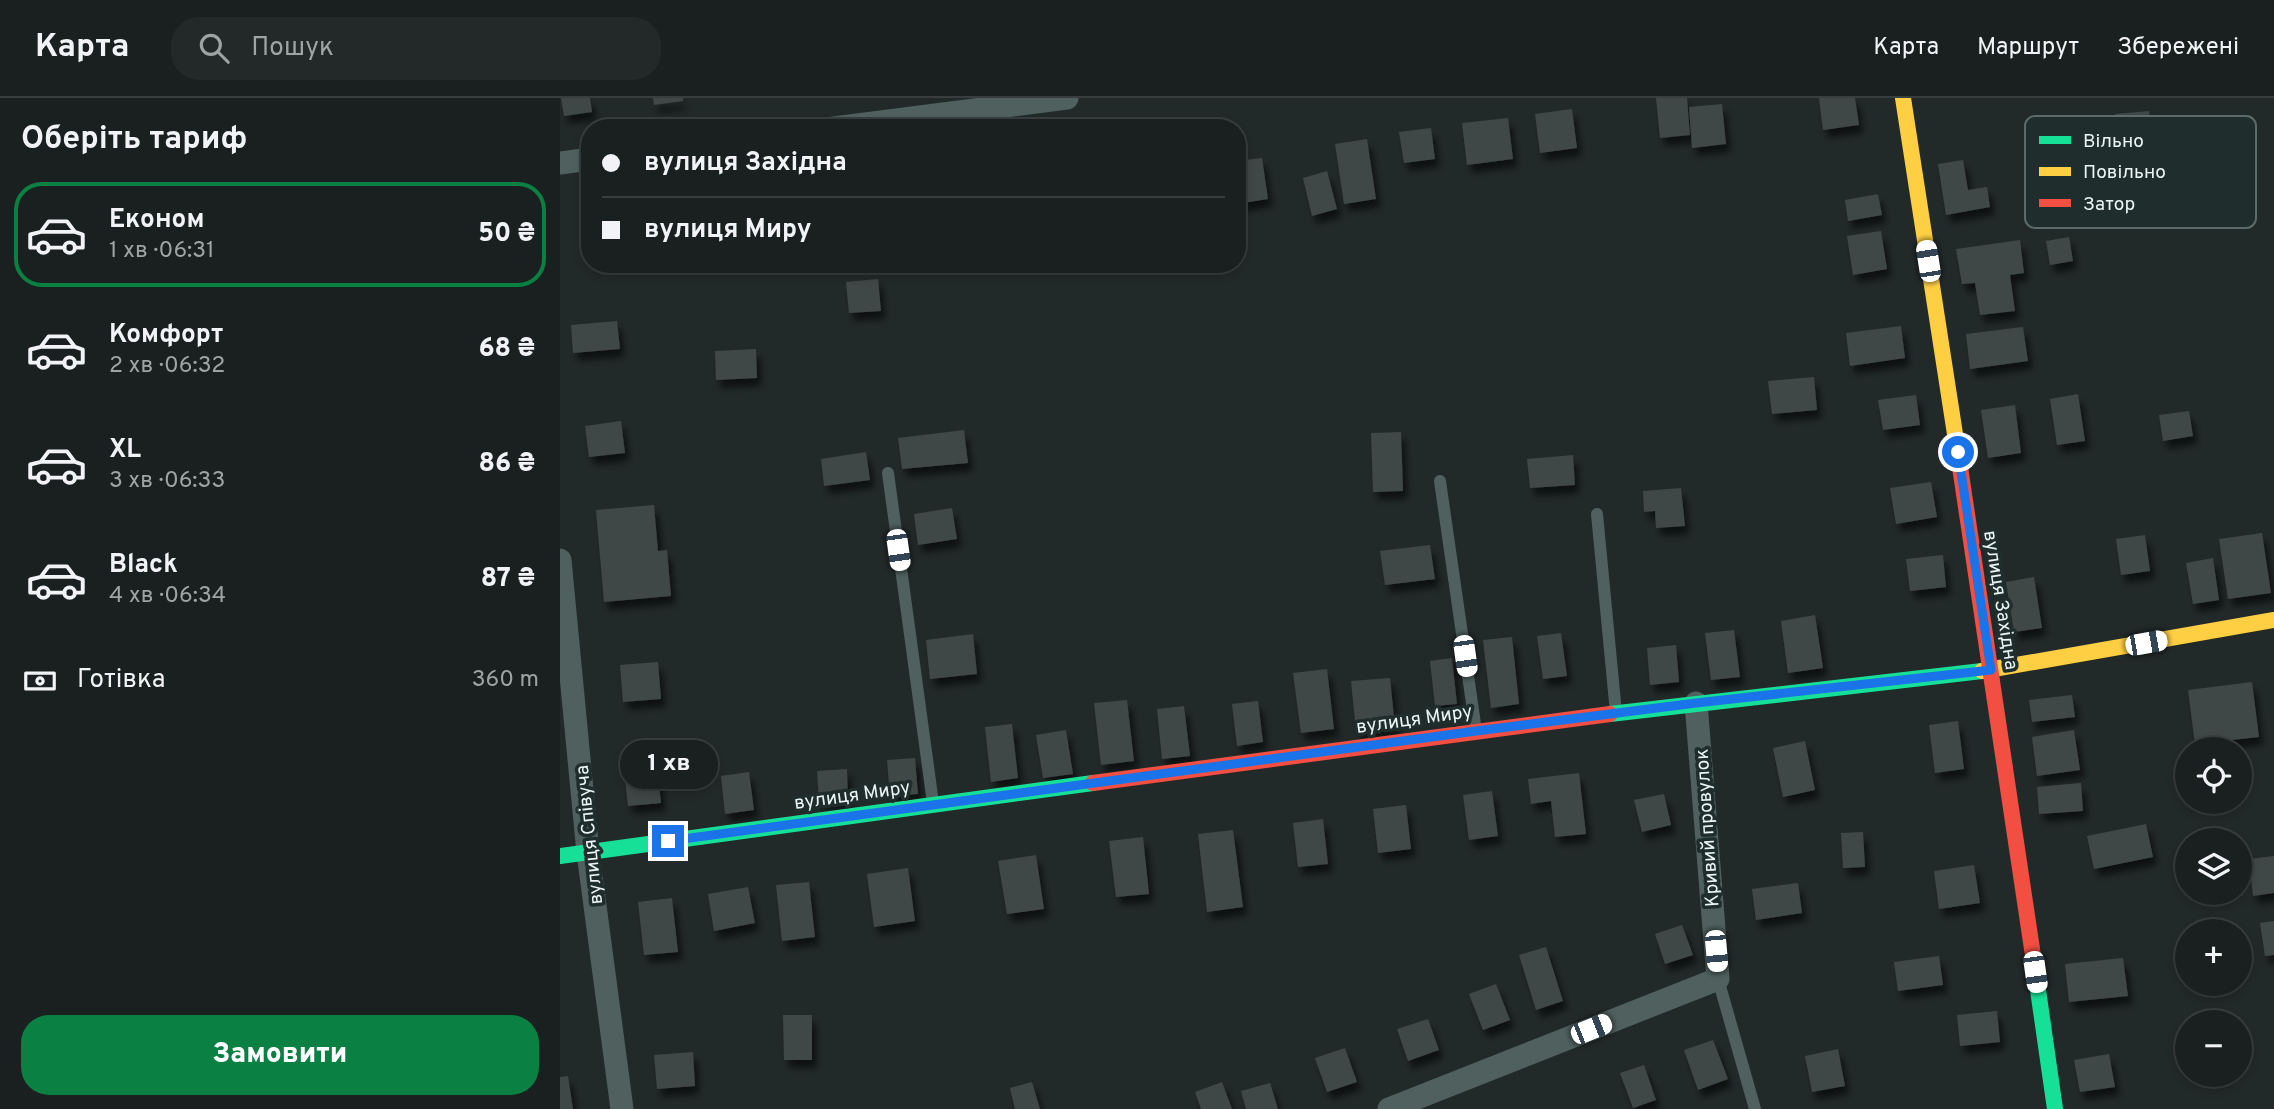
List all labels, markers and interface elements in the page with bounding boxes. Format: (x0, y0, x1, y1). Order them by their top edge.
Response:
search box (171, 17, 661, 80)
text: Карта (35, 27, 129, 69)
icon: search (195, 29, 233, 67)
text: Пошук (251, 32, 334, 65)
text: Карта (1873, 33, 1939, 63)
text: Маршрут (1977, 33, 2079, 63)
text: Збережені (2117, 33, 2239, 63)
legend (2025, 116, 2256, 228)
text: Оберіть тариф (21, 120, 247, 160)
text: Вільно (2083, 130, 2144, 154)
text: вулиця Західна (644, 147, 847, 180)
text: Повільно (2083, 161, 2166, 185)
text: Затор (2083, 193, 2135, 217)
icon: car (25, 203, 88, 266)
text: Економ (109, 204, 204, 237)
text: вулиця Миру (644, 214, 812, 247)
text: 50 ₴ (478, 218, 535, 251)
text: 1 хв · 06:31 (109, 237, 215, 266)
car (1915, 239, 1942, 283)
icon: car (25, 318, 88, 381)
text: Комфорт (109, 319, 223, 352)
text: 68 ₴ (479, 333, 535, 366)
text: 2 хв · 06:32 (109, 352, 225, 381)
icon: car (25, 433, 88, 496)
text: XL (109, 434, 141, 467)
route start (1942, 436, 1974, 468)
text: 86 ₴ (479, 448, 535, 481)
text: 3 хв · 06:33 (109, 467, 225, 496)
car (885, 528, 912, 572)
street label: вулиця Західна (1977, 529, 2023, 672)
icon: car (25, 548, 88, 611)
text: Black (109, 549, 178, 582)
text: 87 ₴ (481, 563, 535, 596)
text: 4 хв · 06:34 (109, 582, 226, 611)
car (2124, 629, 2169, 657)
car (1452, 634, 1479, 678)
icon: cash (21, 662, 59, 700)
text: Готівка (77, 664, 166, 697)
text: 360 m (472, 666, 539, 695)
street label: вулиця Миру (1355, 700, 1474, 740)
map controls (2175, 737, 2252, 1087)
button: locate (2175, 737, 2252, 814)
callout: 1 хв (619, 740, 717, 788)
street label: Кривий провулок (1690, 748, 1725, 908)
text: 1 хв (648, 750, 690, 779)
street label: вулиця Співуча (571, 764, 609, 906)
street label: вулиця Миру (793, 776, 912, 816)
route end (652, 825, 684, 857)
button: layers (2175, 828, 2252, 905)
button: + (2175, 919, 2252, 996)
car (1704, 929, 1729, 973)
car (2022, 950, 2049, 994)
button: − (2175, 1010, 2252, 1087)
car (1568, 1011, 1615, 1047)
button: Замовити (21, 1015, 539, 1095)

